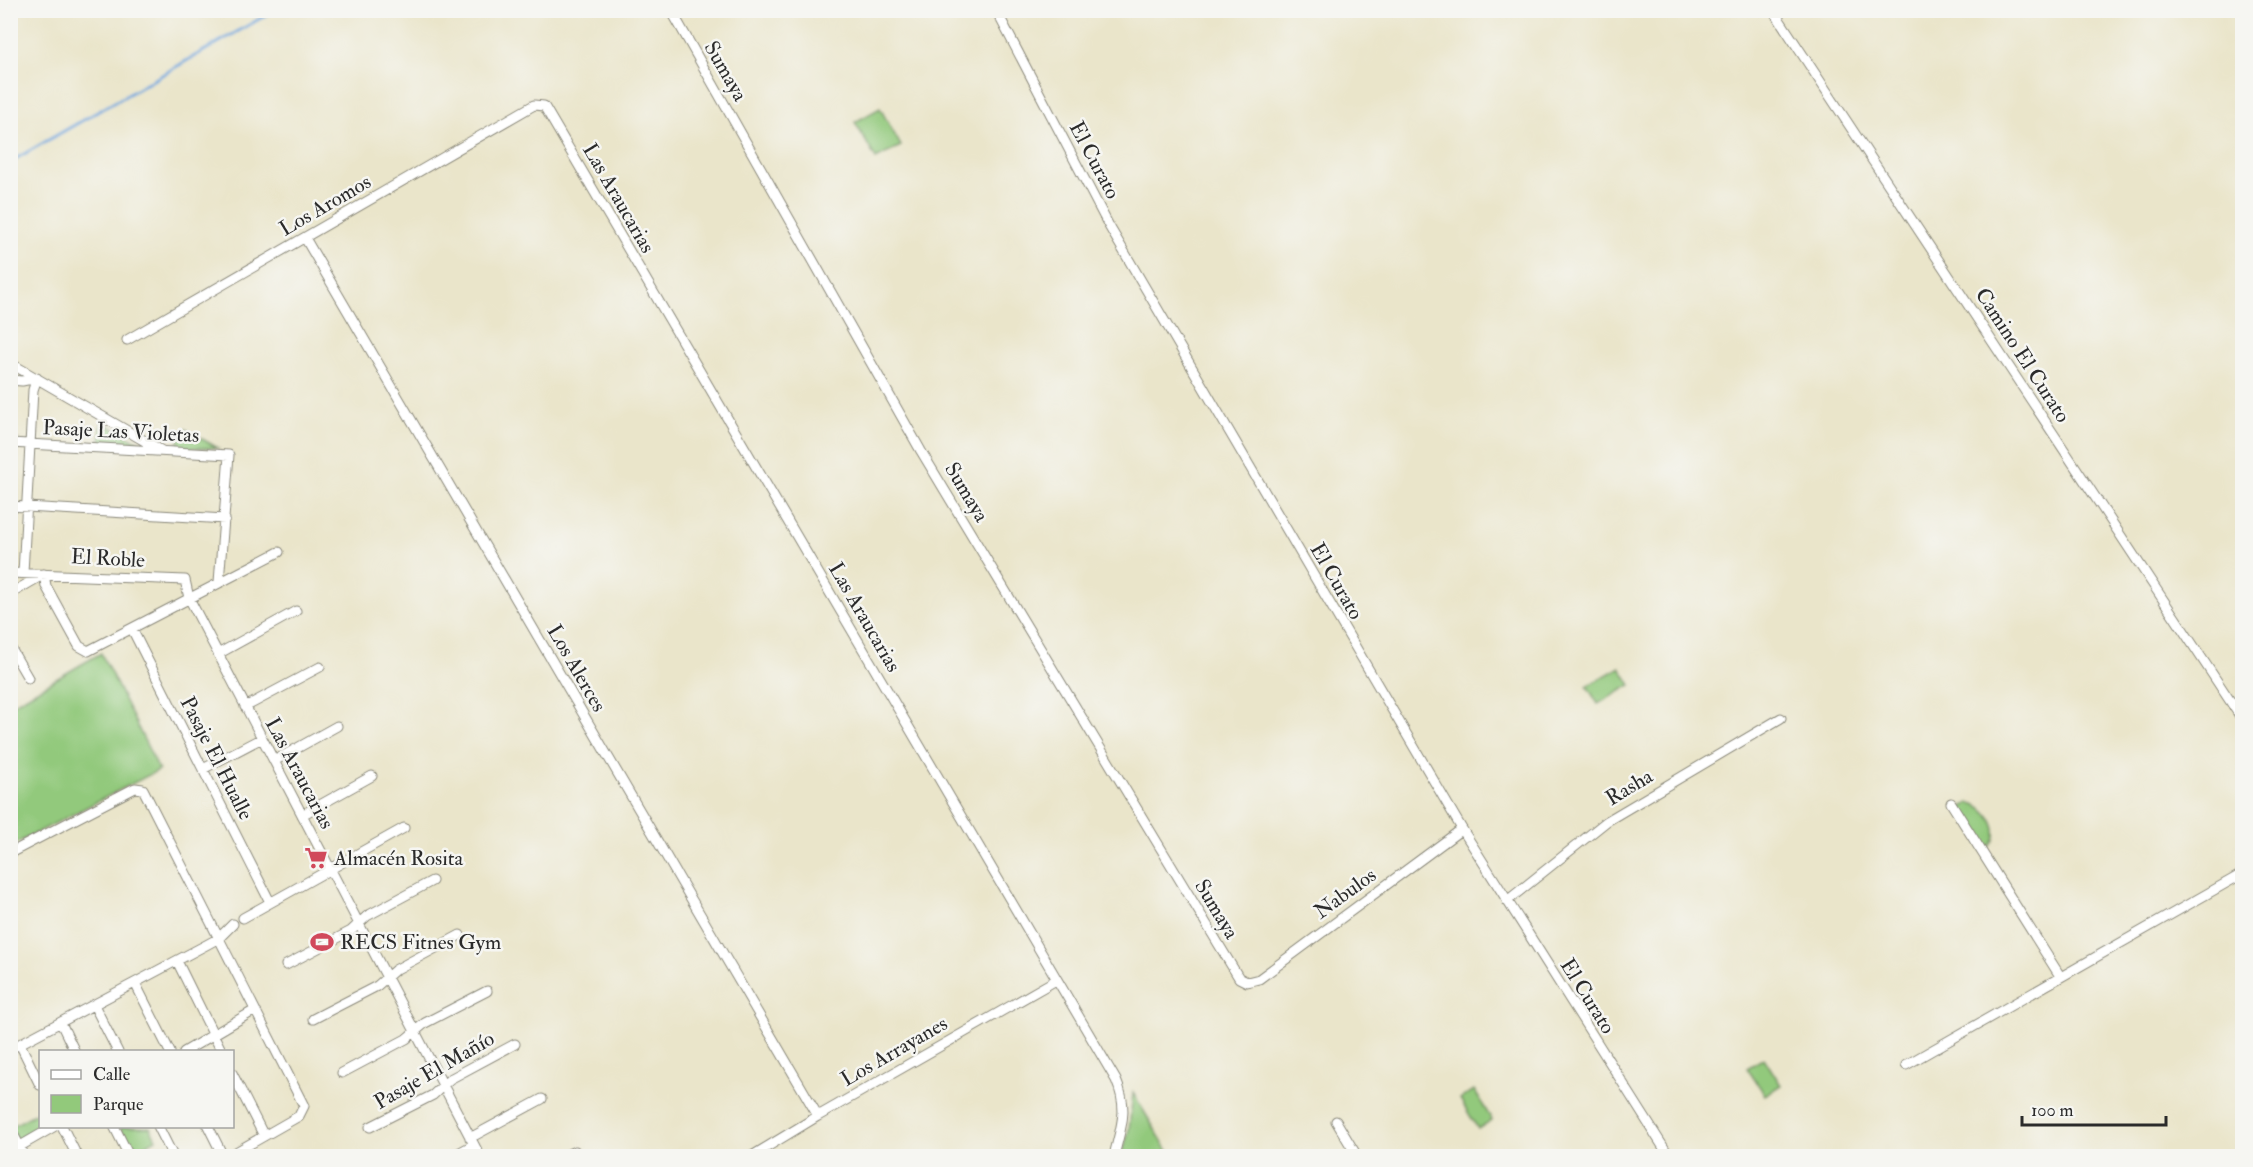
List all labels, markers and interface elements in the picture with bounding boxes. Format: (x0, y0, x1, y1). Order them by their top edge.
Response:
street label: Sumaya (698, 36, 754, 106)
street label: El Curato (1063, 117, 1126, 204)
street label: Las Araucarias (576, 138, 661, 258)
street label: Los Aromos (274, 168, 376, 243)
street label: Camino El Curato (1969, 283, 2076, 428)
street label: Pasaje Las Violetas (42, 414, 200, 449)
street label: Sumaya (938, 457, 995, 527)
street label: El Curato (1304, 538, 1369, 625)
street label: El Roble (70, 543, 146, 574)
street label: Las Araucarias (822, 557, 907, 677)
street label: Los Alerces (541, 620, 612, 717)
street label: Pasaje El Hualle (174, 692, 259, 825)
street label: Las Araucarias (259, 713, 340, 834)
street label: Rasha (1601, 763, 1658, 812)
supermarket icon: Almacén Rosita (303, 845, 329, 871)
place label: Almacén Rosita (333, 845, 464, 872)
street label: Nabulos (1309, 862, 1382, 925)
street label: Sumaya (1188, 874, 1245, 944)
sports icon: RECS Fitnes Gym (309, 929, 335, 955)
place label: RECS Fitnes Gym (340, 929, 501, 956)
street label: El Curato (1554, 953, 1621, 1039)
street label: Los Arrayanes (836, 1010, 953, 1093)
street label: Pasaje El Mañío (369, 1025, 499, 1116)
legend (39, 1050, 234, 1128)
text: Calle (93, 1063, 131, 1086)
scale bar (2022, 1089, 2166, 1127)
text: Parque (93, 1093, 144, 1116)
text: 100 m (2031, 1099, 2074, 1122)

